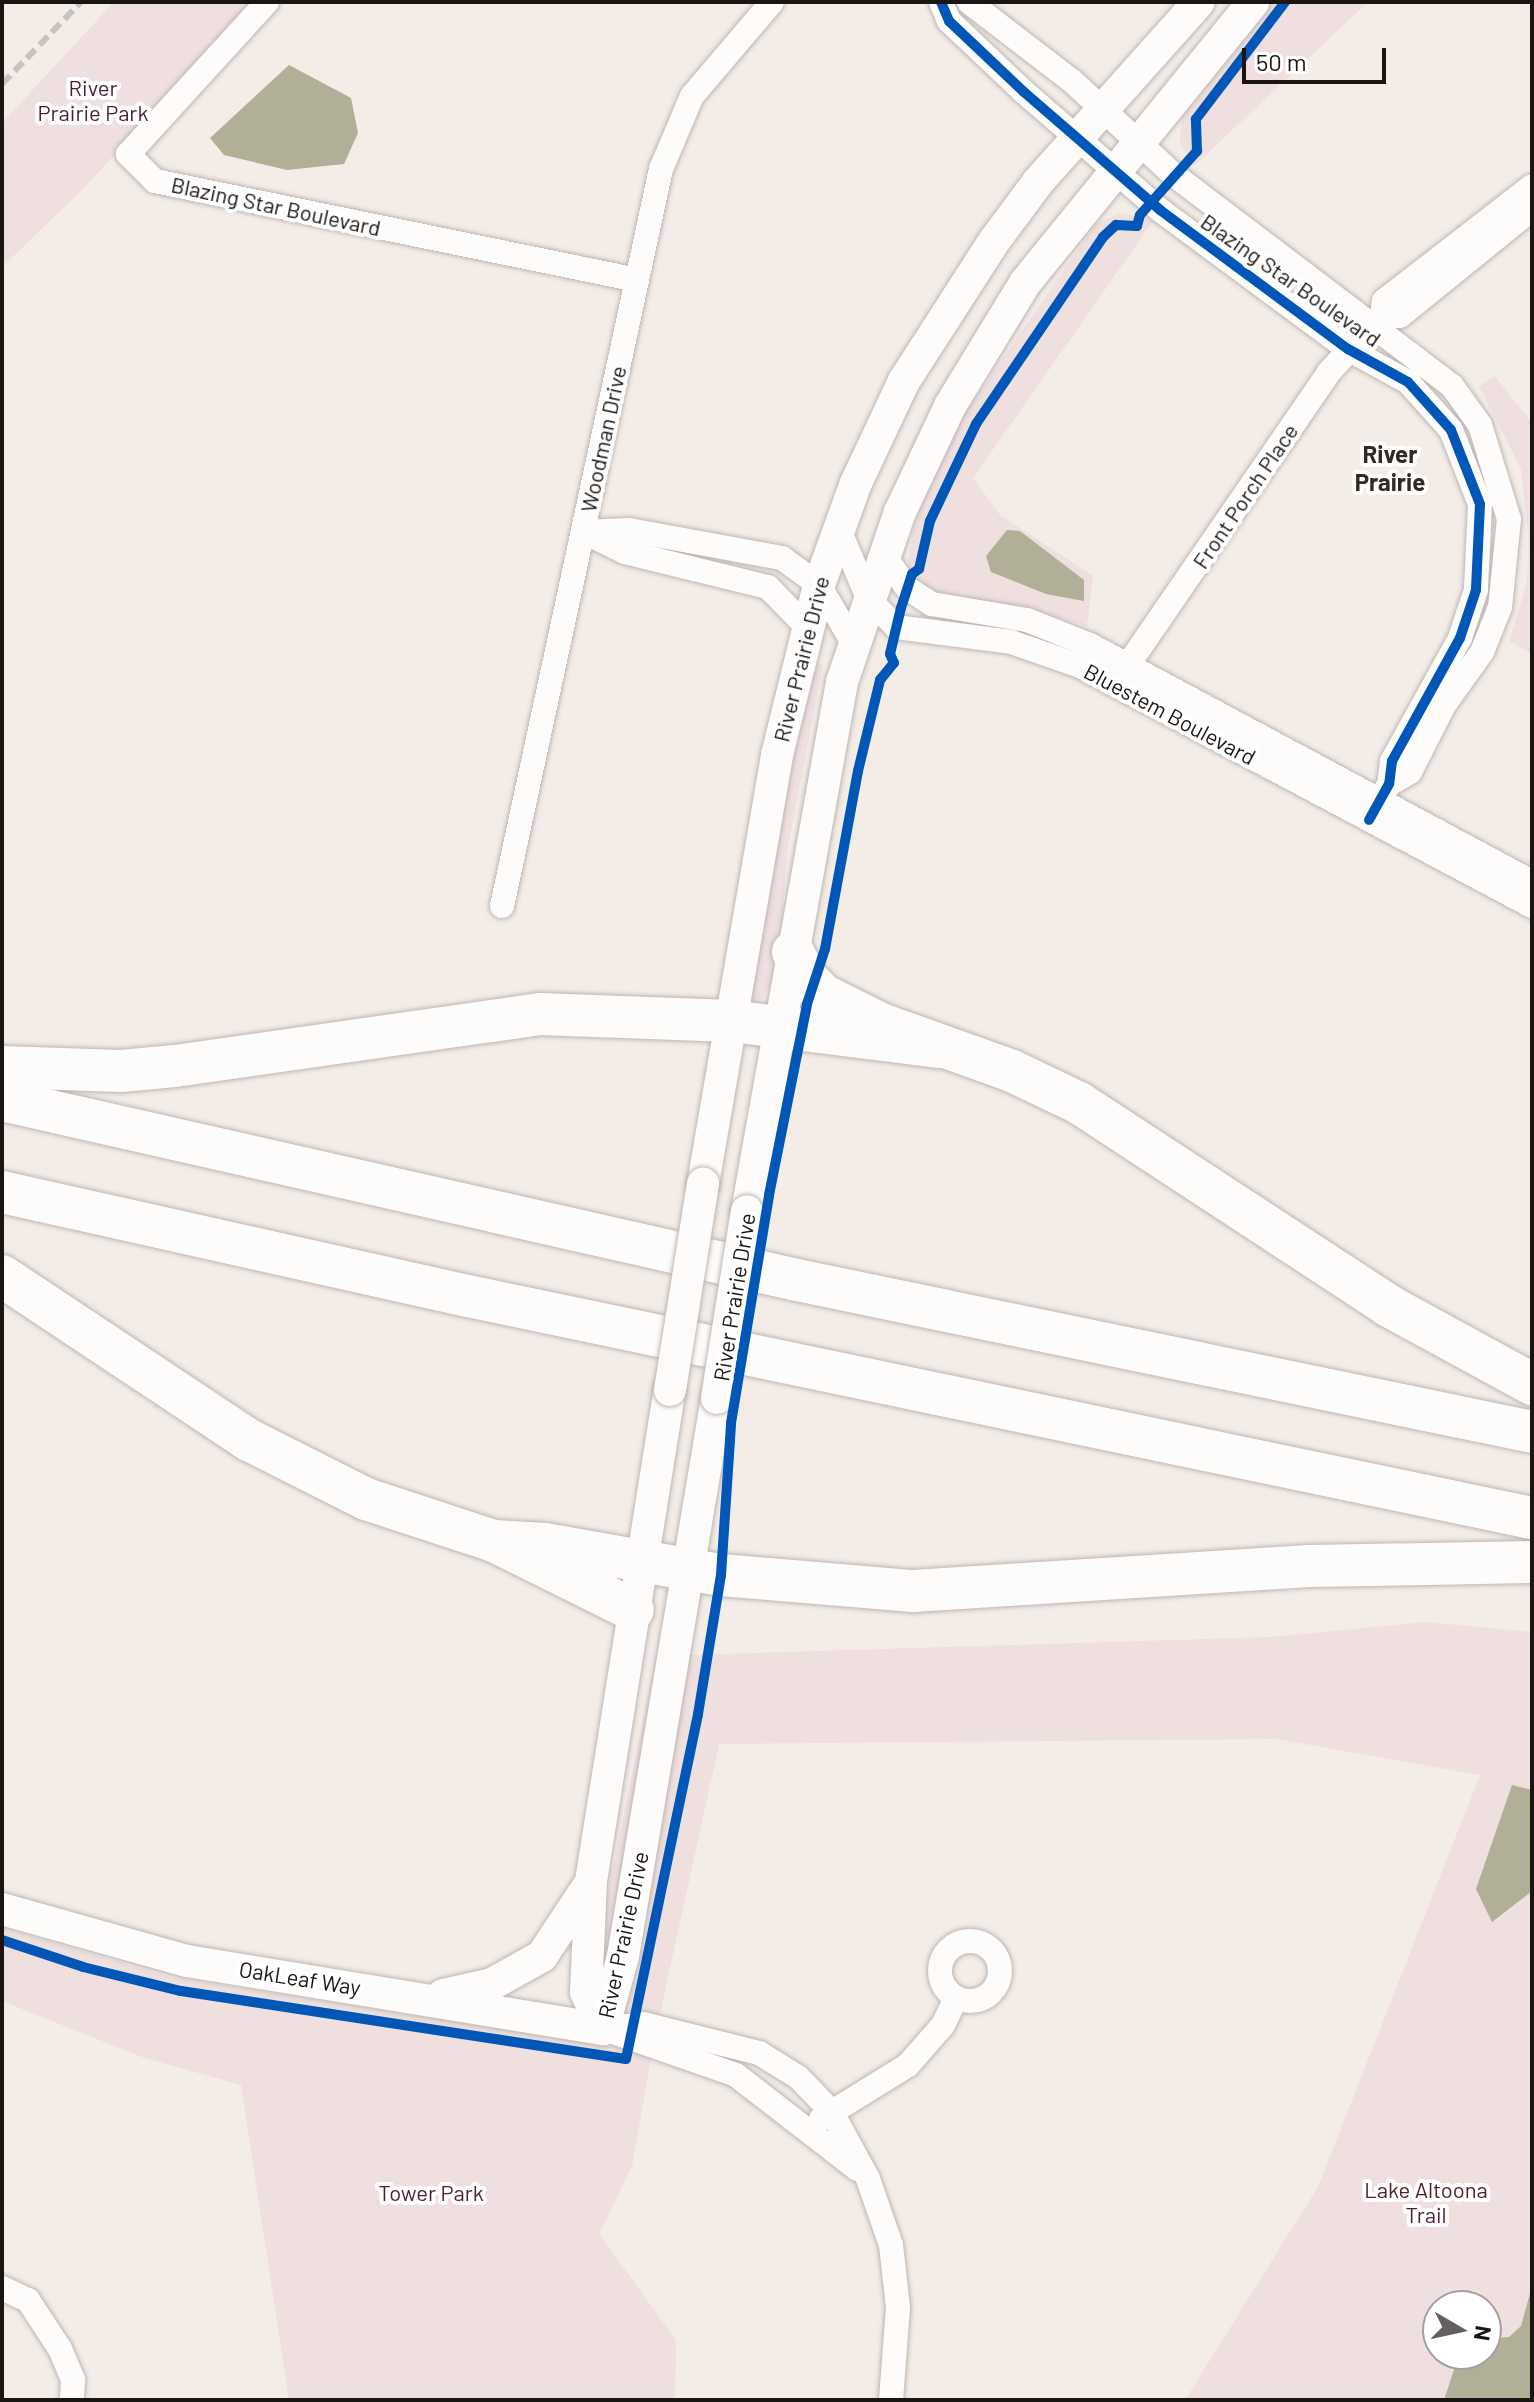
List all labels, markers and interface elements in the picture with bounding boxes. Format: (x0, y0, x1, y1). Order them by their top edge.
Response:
scale bar (1246, 32, 1390, 82)
text: 50 m (1256, 47, 1307, 76)
park label: River Prairie Park (38, 74, 148, 126)
street label: Blazing Star Boulevard (169, 171, 383, 241)
street label: Blazing Star Boulevard (1196, 208, 1386, 352)
street label: Woodman Drive (575, 363, 631, 515)
street label: Front Porch Place (1187, 419, 1303, 573)
district label: River Prairie (1355, 440, 1425, 496)
street label: River Prairie Drive (768, 573, 834, 745)
street label: Bluestem Boulevard (1080, 658, 1260, 770)
street label: River Prairie Drive (708, 1211, 760, 1383)
street label: River Prairie Drive (592, 1849, 654, 2021)
street label: OakLeaf Way (237, 1955, 363, 2001)
park label: Lake Altoona Trail (1364, 2176, 1488, 2228)
park label: Tower Park (378, 2180, 484, 2206)
north arrow (1422, 2290, 1502, 2370)
text: N (1470, 2324, 1498, 2343)

